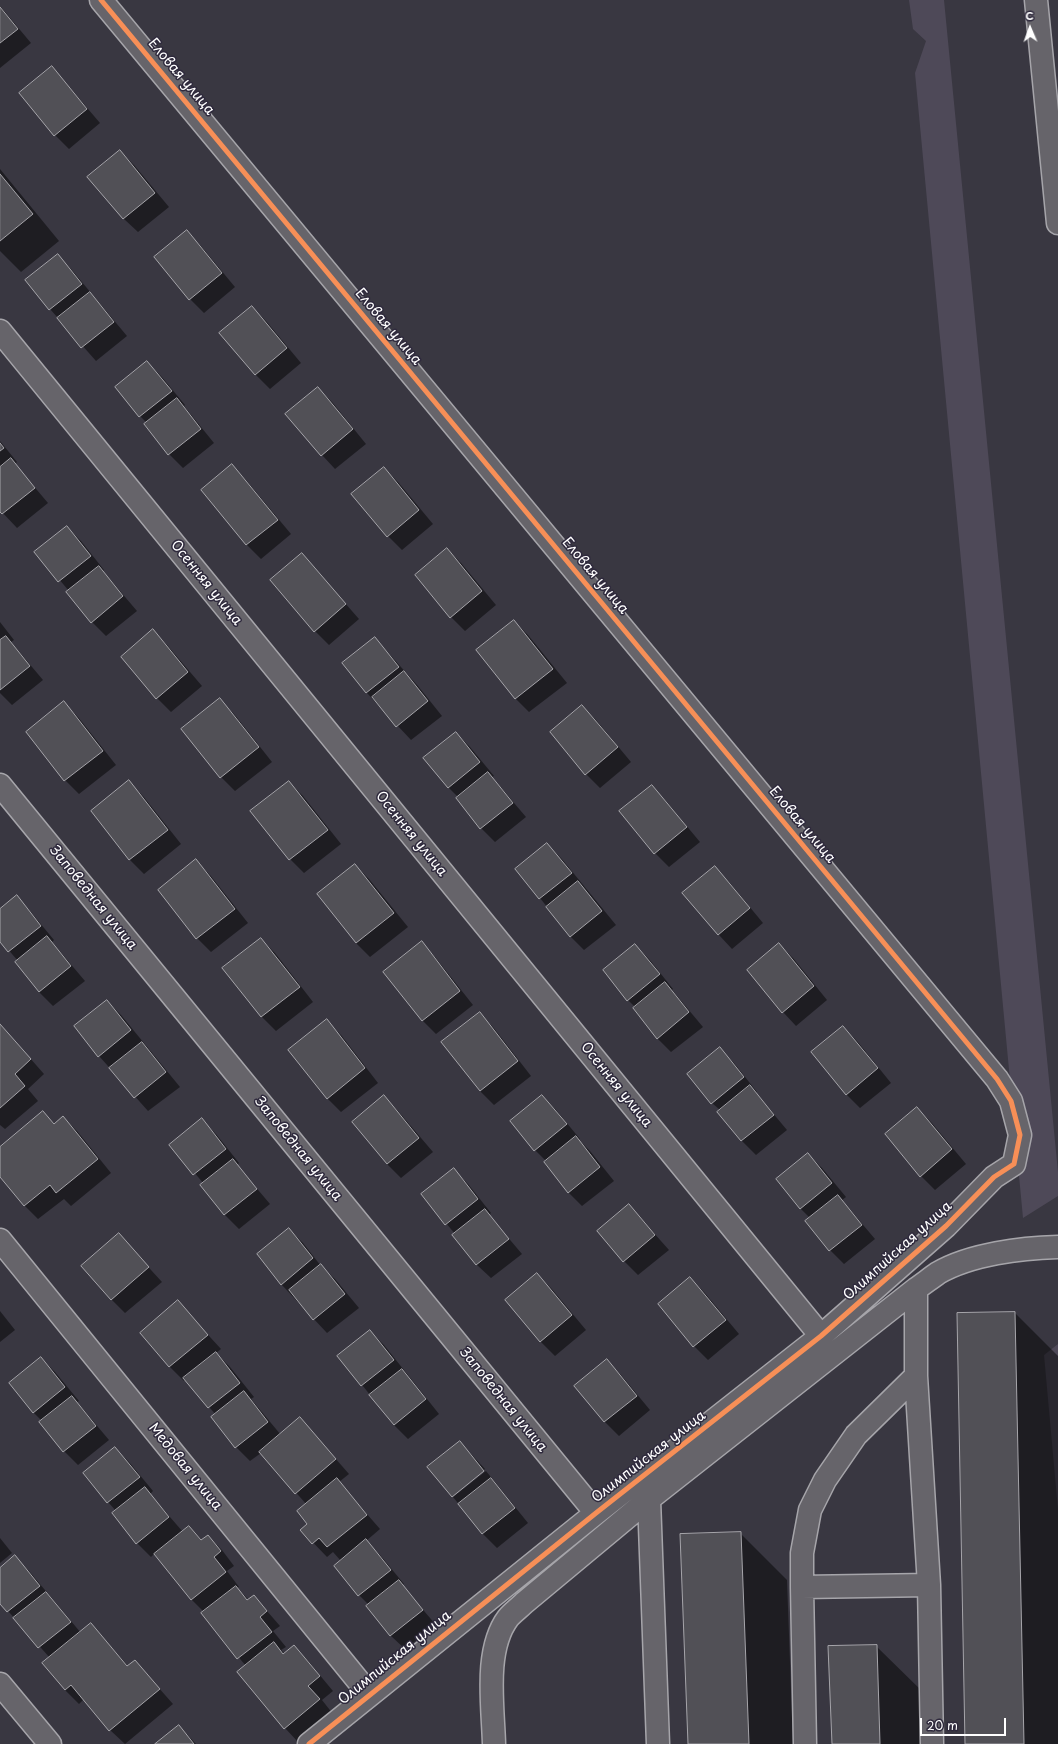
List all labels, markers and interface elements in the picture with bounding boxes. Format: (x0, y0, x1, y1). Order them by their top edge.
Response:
text: С (1025, 7, 1034, 24)
north arrow (1010, 8, 1050, 48)
street label: Еловая улица (144, 35, 218, 119)
street label: Еловая улица (351, 285, 425, 369)
street label: Еловая улица (558, 534, 632, 618)
street label: Осенняя улица (167, 537, 245, 629)
street label: Еловая улица (765, 783, 839, 867)
street label: Осенняя улица (372, 788, 450, 880)
street label: Заповедная улица (46, 842, 140, 954)
street label: Осенняя улица (577, 1039, 655, 1131)
street label: Заповедная улица (251, 1093, 345, 1205)
street label: Олимпийская улица (840, 1198, 956, 1304)
street label: Заповедная улица (456, 1344, 550, 1456)
street label: Олимпийская улица (589, 1407, 709, 1507)
street label: Медовая улица (145, 1420, 225, 1514)
street label: Олимпийская улица (335, 1607, 455, 1709)
scale bar (922, 1710, 1008, 1736)
text: 20 m (927, 1716, 958, 1734)

